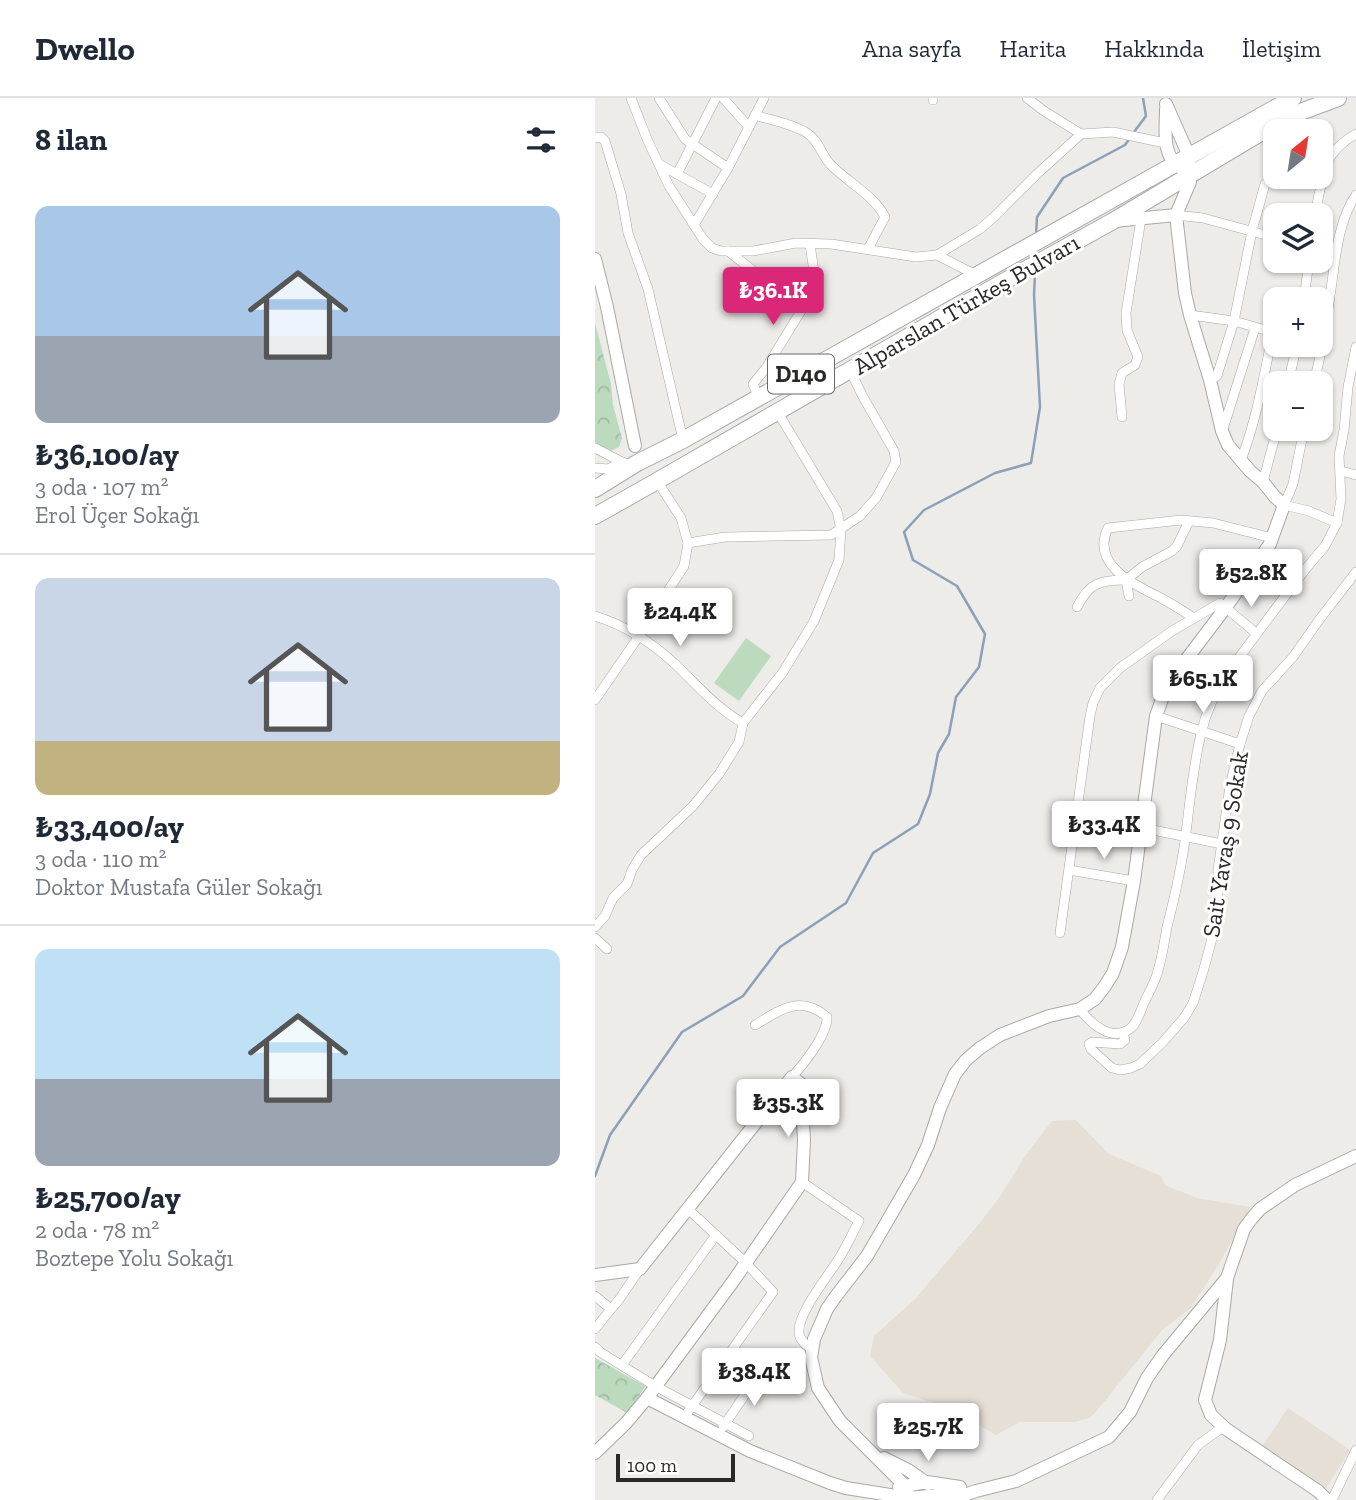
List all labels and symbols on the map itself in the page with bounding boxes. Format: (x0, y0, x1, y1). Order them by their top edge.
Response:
north arrow (1263, 119, 1333, 189)
street label: Alparslan Türkeş Bulvarı (848, 227, 1084, 381)
pin: ₺36.1K (716, 268, 830, 327)
road number: D140 (768, 354, 834, 394)
pin: ₺52.8K (1194, 550, 1308, 609)
pin: ₺24.4K (623, 588, 737, 648)
pin: ₺65.1K (1146, 656, 1260, 715)
street label: Sait Yavaş 9 Sokak (1196, 748, 1254, 939)
pin: ₺33.4K (1047, 802, 1161, 861)
pin: ₺35.3K (731, 1080, 845, 1139)
pin: ₺38.4K (697, 1348, 811, 1408)
pin: ₺25.7K (871, 1404, 985, 1463)
scale bar (616, 1451, 735, 1483)

